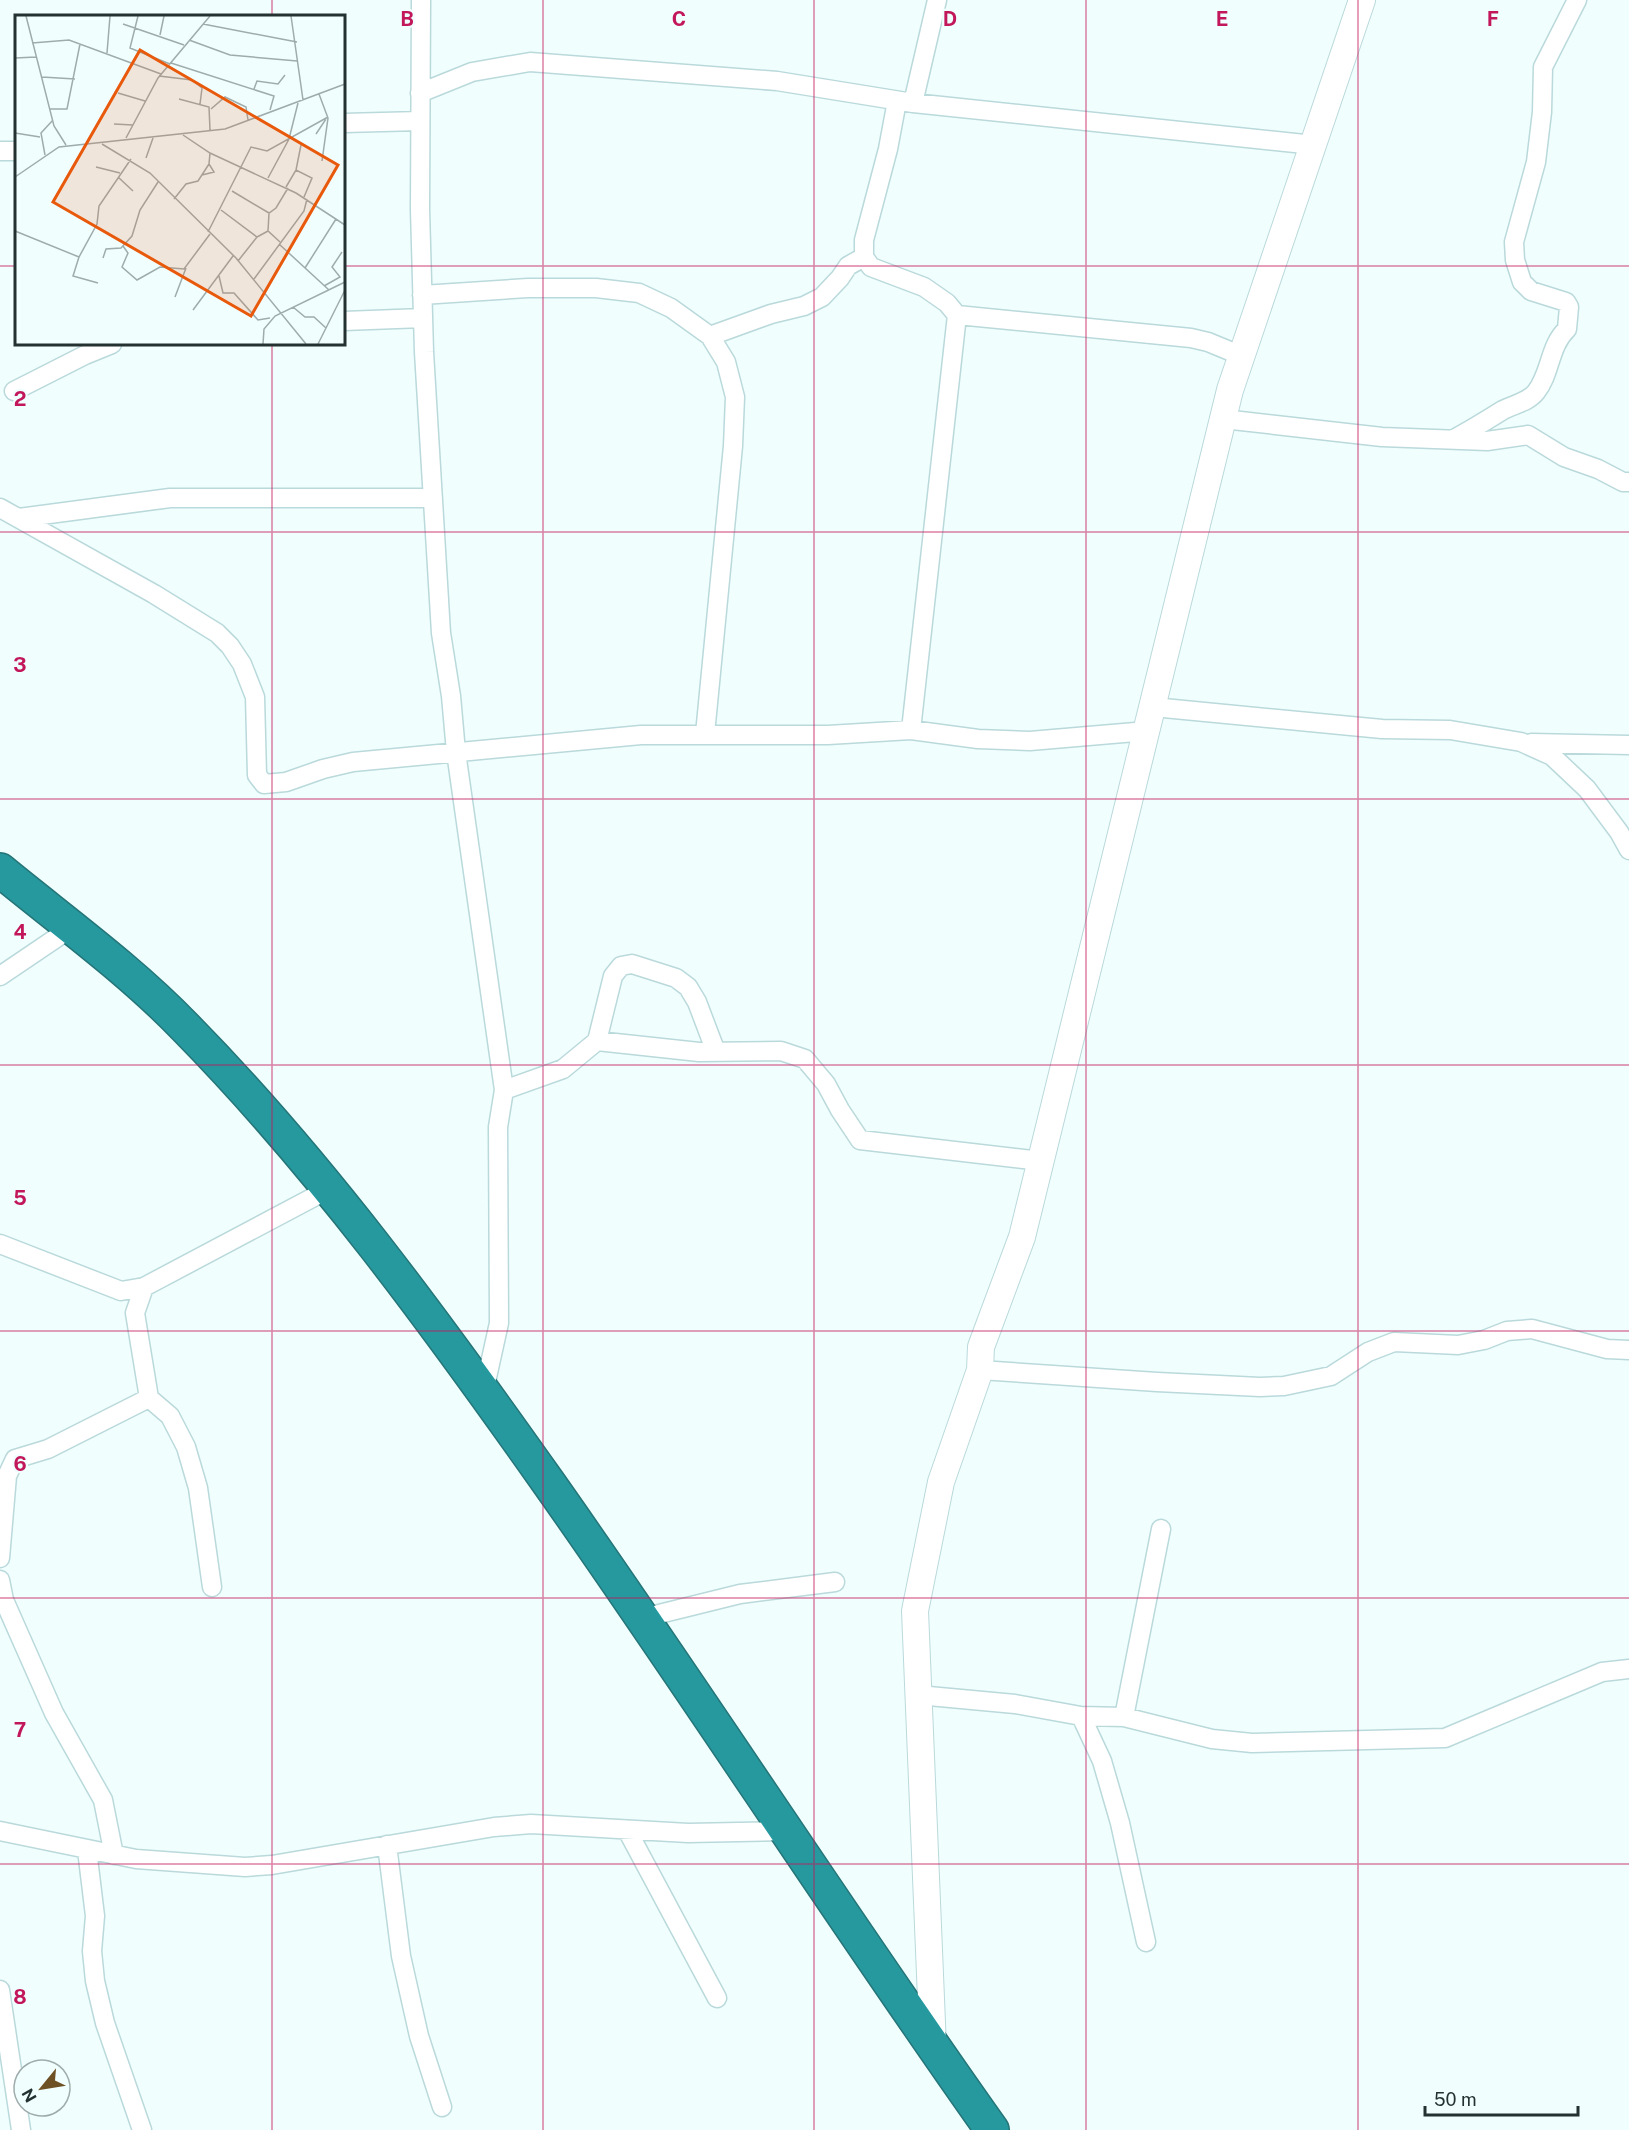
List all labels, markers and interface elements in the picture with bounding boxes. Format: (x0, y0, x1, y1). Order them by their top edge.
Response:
text: B (400, 7, 414, 31)
text: C (672, 7, 686, 31)
text: D (943, 7, 957, 31)
text: E (1216, 7, 1228, 31)
text: F (1487, 7, 1499, 31)
inset map (15, 15, 345, 345)
text: 2 (14, 387, 26, 411)
text: 3 (13, 653, 27, 677)
text: 4 (13, 920, 27, 944)
text: 5 (13, 1186, 27, 1210)
text: 6 (13, 1452, 27, 1476)
text: 7 (14, 1718, 26, 1742)
text: 8 (13, 1985, 27, 2009)
north arrow (12, 2058, 72, 2118)
scale bar (1425, 2079, 1578, 2117)
text: N (18, 2085, 41, 2105)
text: 50 m (1434, 2089, 1477, 2110)

